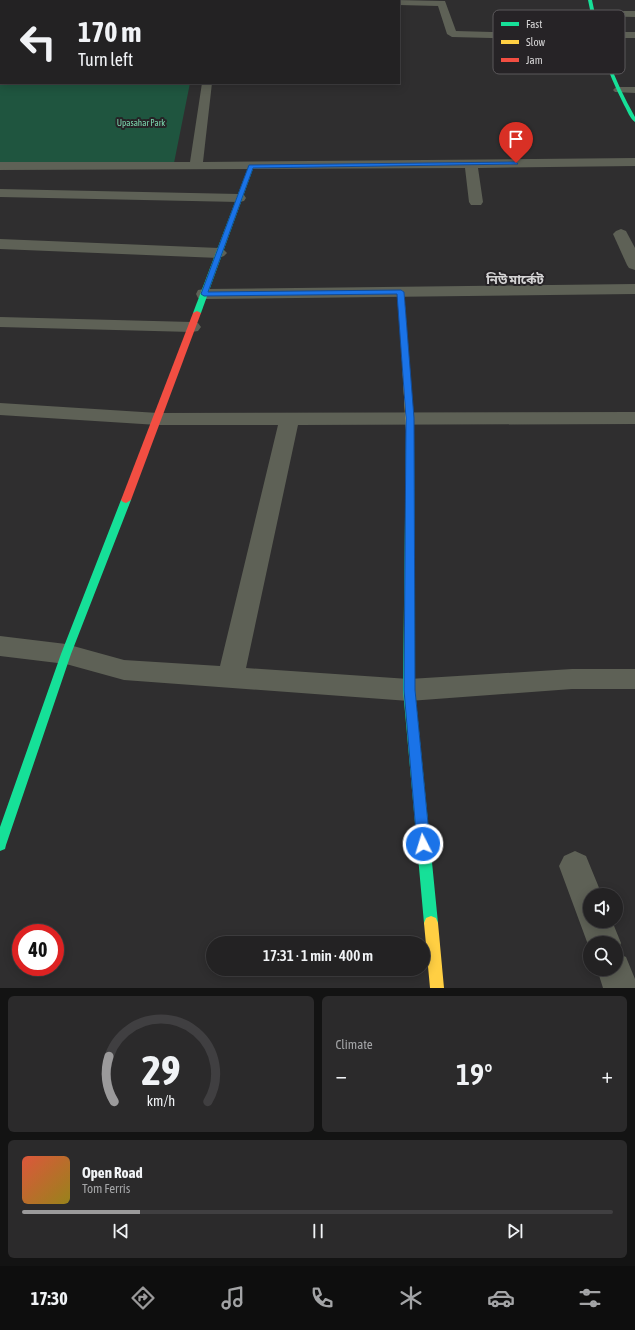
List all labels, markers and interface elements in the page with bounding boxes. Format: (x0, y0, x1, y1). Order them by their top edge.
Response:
legend (493, 10, 625, 74)
icon: left (12, 16, 64, 68)
text: 170 m (78, 16, 141, 48)
text: Fast (526, 18, 542, 30)
text: Slow (526, 36, 545, 48)
text: Turn left (78, 49, 133, 70)
text: Jam (526, 54, 543, 66)
park label: Upasahar Park (117, 118, 165, 128)
pin (499, 122, 533, 163)
icon: arrive (505, 128, 527, 150)
district label: নিউ মার্কেট (485, 272, 545, 287)
position arrow (402, 823, 444, 865)
map controls (583, 888, 623, 976)
button: sound (583, 888, 623, 928)
speed limit sign: 40 (12, 924, 64, 976)
button: search (583, 936, 623, 976)
text: 17:31 · 1 min · 400 m (263, 947, 373, 964)
text: Climate (336, 1037, 373, 1052)
text: 29 (141, 1046, 180, 1094)
text: 19° (456, 1057, 492, 1091)
text: − (336, 1062, 347, 1088)
text: + (602, 1062, 613, 1088)
text: km/h (147, 1093, 175, 1109)
text: Open Road (82, 1164, 143, 1181)
text: Tom Ferris (82, 1181, 130, 1196)
icon: previous (110, 1220, 132, 1242)
icon: pause (307, 1220, 329, 1242)
icon: next (504, 1220, 526, 1242)
icon: directions (129, 1284, 157, 1312)
icon: music (219, 1284, 247, 1312)
icon: phone (308, 1284, 336, 1312)
icon: climate (397, 1284, 425, 1312)
icon: car (487, 1284, 515, 1312)
icon: filters (576, 1284, 604, 1312)
text: 17:30 (31, 1288, 68, 1309)

